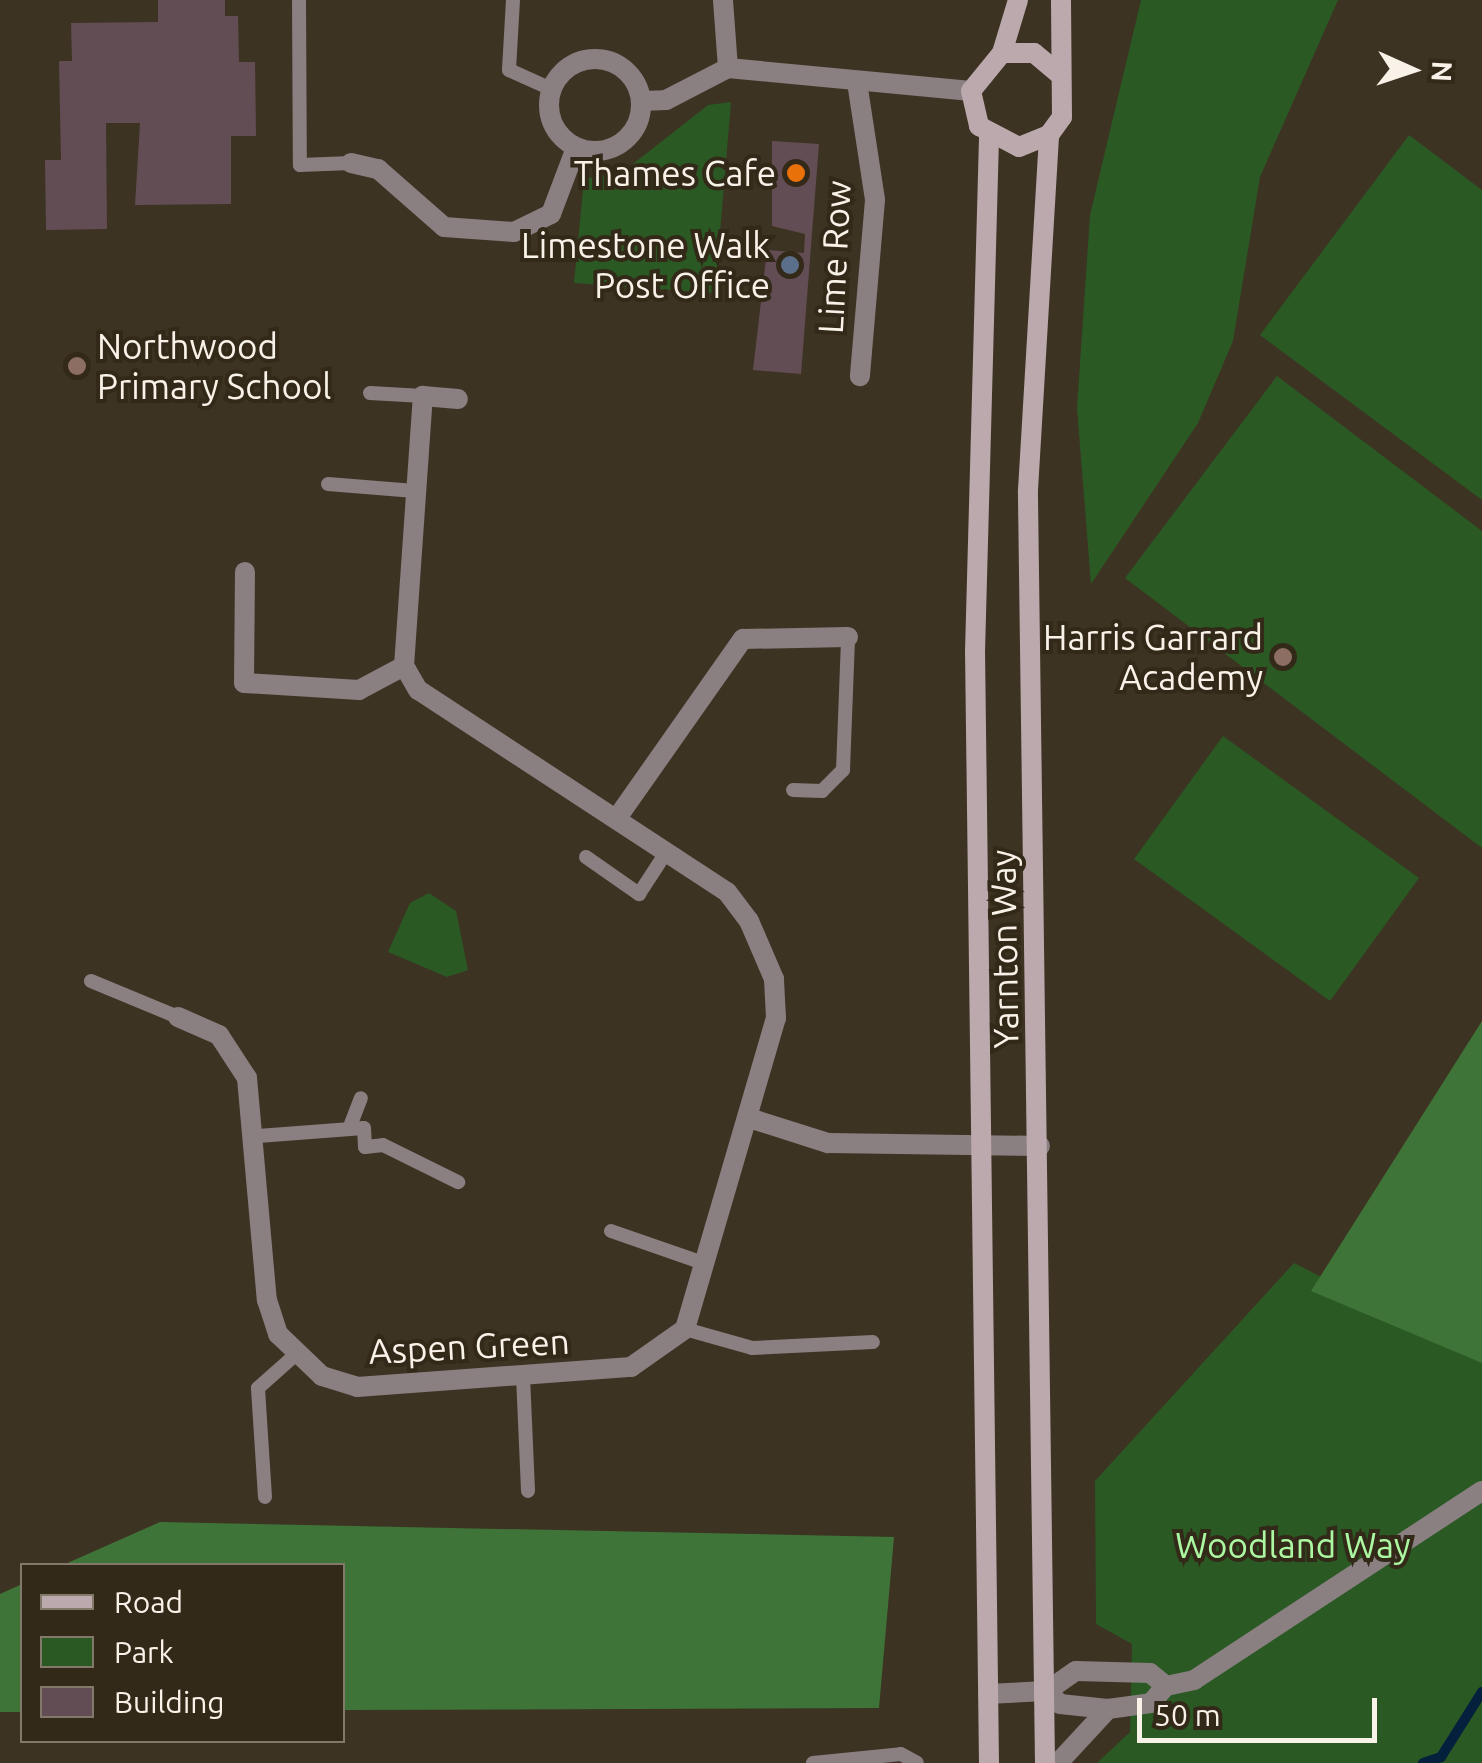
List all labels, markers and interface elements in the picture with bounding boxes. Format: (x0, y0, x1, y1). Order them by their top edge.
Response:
north arrow (1362, 20, 1462, 120)
text: N (1426, 60, 1458, 83)
place label: Thames Cafe (574, 152, 776, 194)
marker: Thames Cafe (785, 162, 807, 184)
street label: Lime Row (809, 179, 859, 335)
place label: Limestone Walk Post Office (521, 224, 770, 306)
marker: Limestone Walk Post Office (779, 254, 801, 276)
place label: Northwood Primary School (97, 325, 332, 407)
marker: Northwood Primary School (66, 355, 88, 377)
place label: Harris Garrard Academy (1043, 616, 1263, 698)
marker: Harris Garrard Academy (1272, 646, 1294, 668)
street label: Yarnton Way (981, 849, 1027, 1049)
street label: Aspen Green (367, 1320, 571, 1372)
park label: Woodland Way (1175, 1524, 1411, 1566)
legend (20, 1563, 345, 1743)
text: Road (114, 1585, 183, 1619)
text: Park (114, 1635, 174, 1669)
scale bar (1142, 1678, 1382, 1740)
text: Building (114, 1685, 225, 1719)
text: 50 m (1154, 1698, 1221, 1732)

